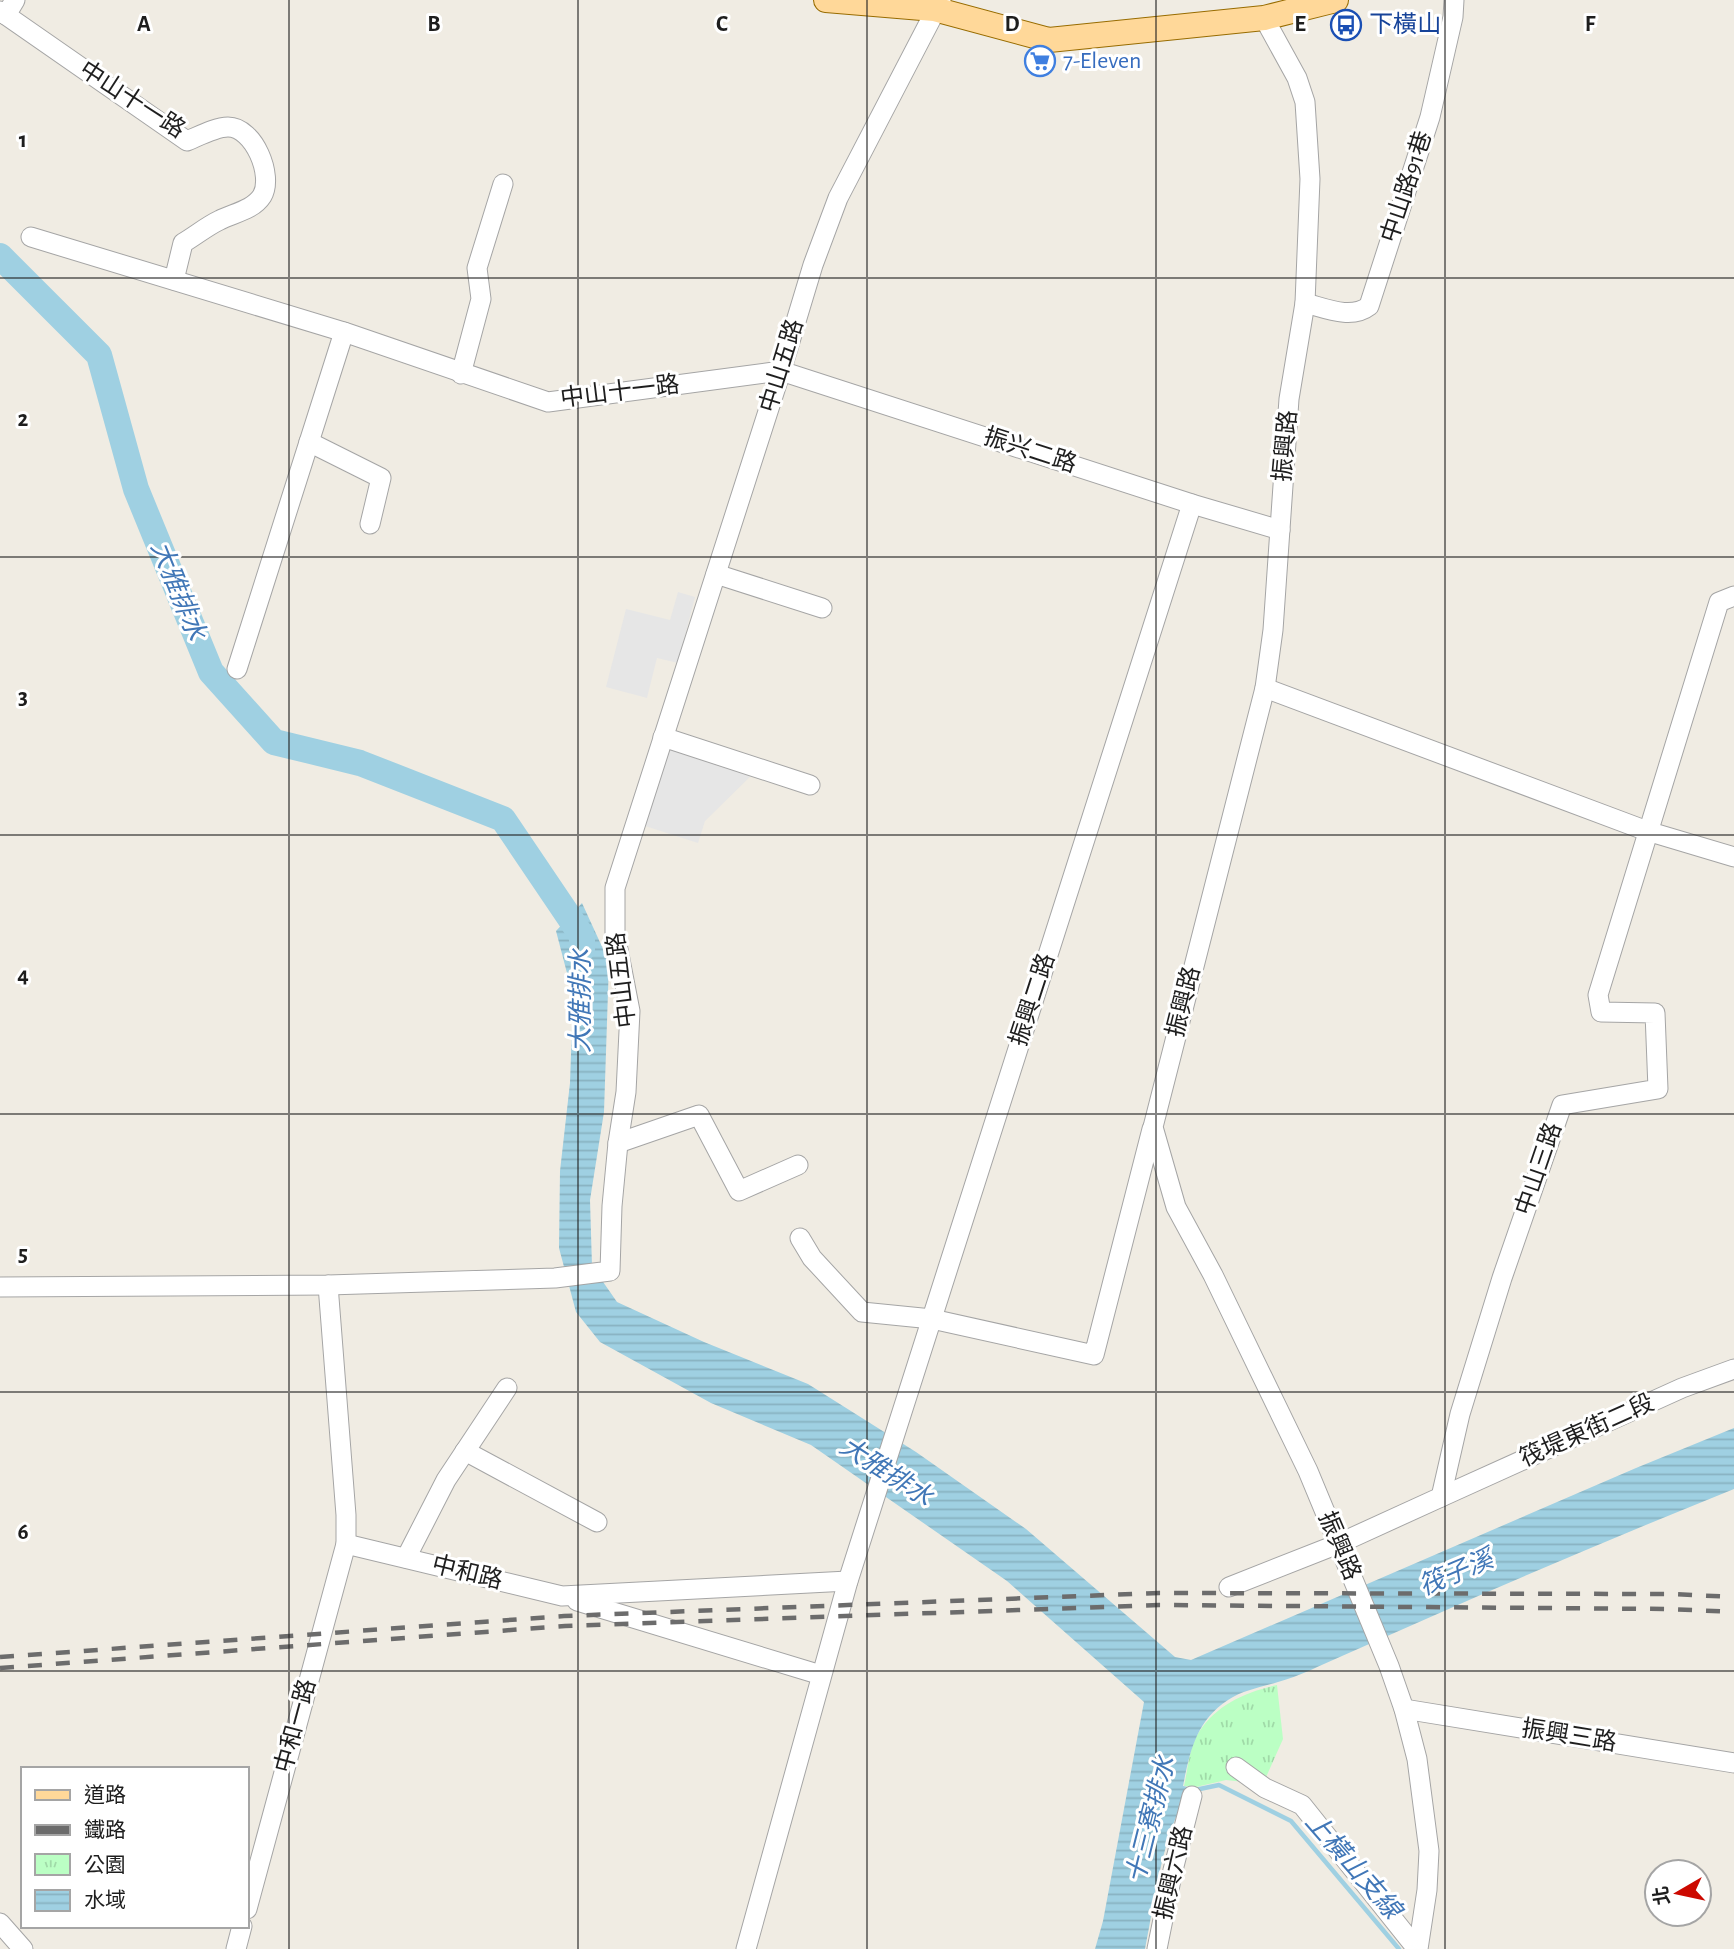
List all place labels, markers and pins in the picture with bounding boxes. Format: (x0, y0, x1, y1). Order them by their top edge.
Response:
bus stop icon: 下橫山 (1329, 8, 1363, 42)
place label: 下橫山 (1369, 11, 1441, 37)
supermarket icon: 7-Eleven (1023, 44, 1057, 78)
place label: 7-Eleven (1063, 49, 1141, 73)

